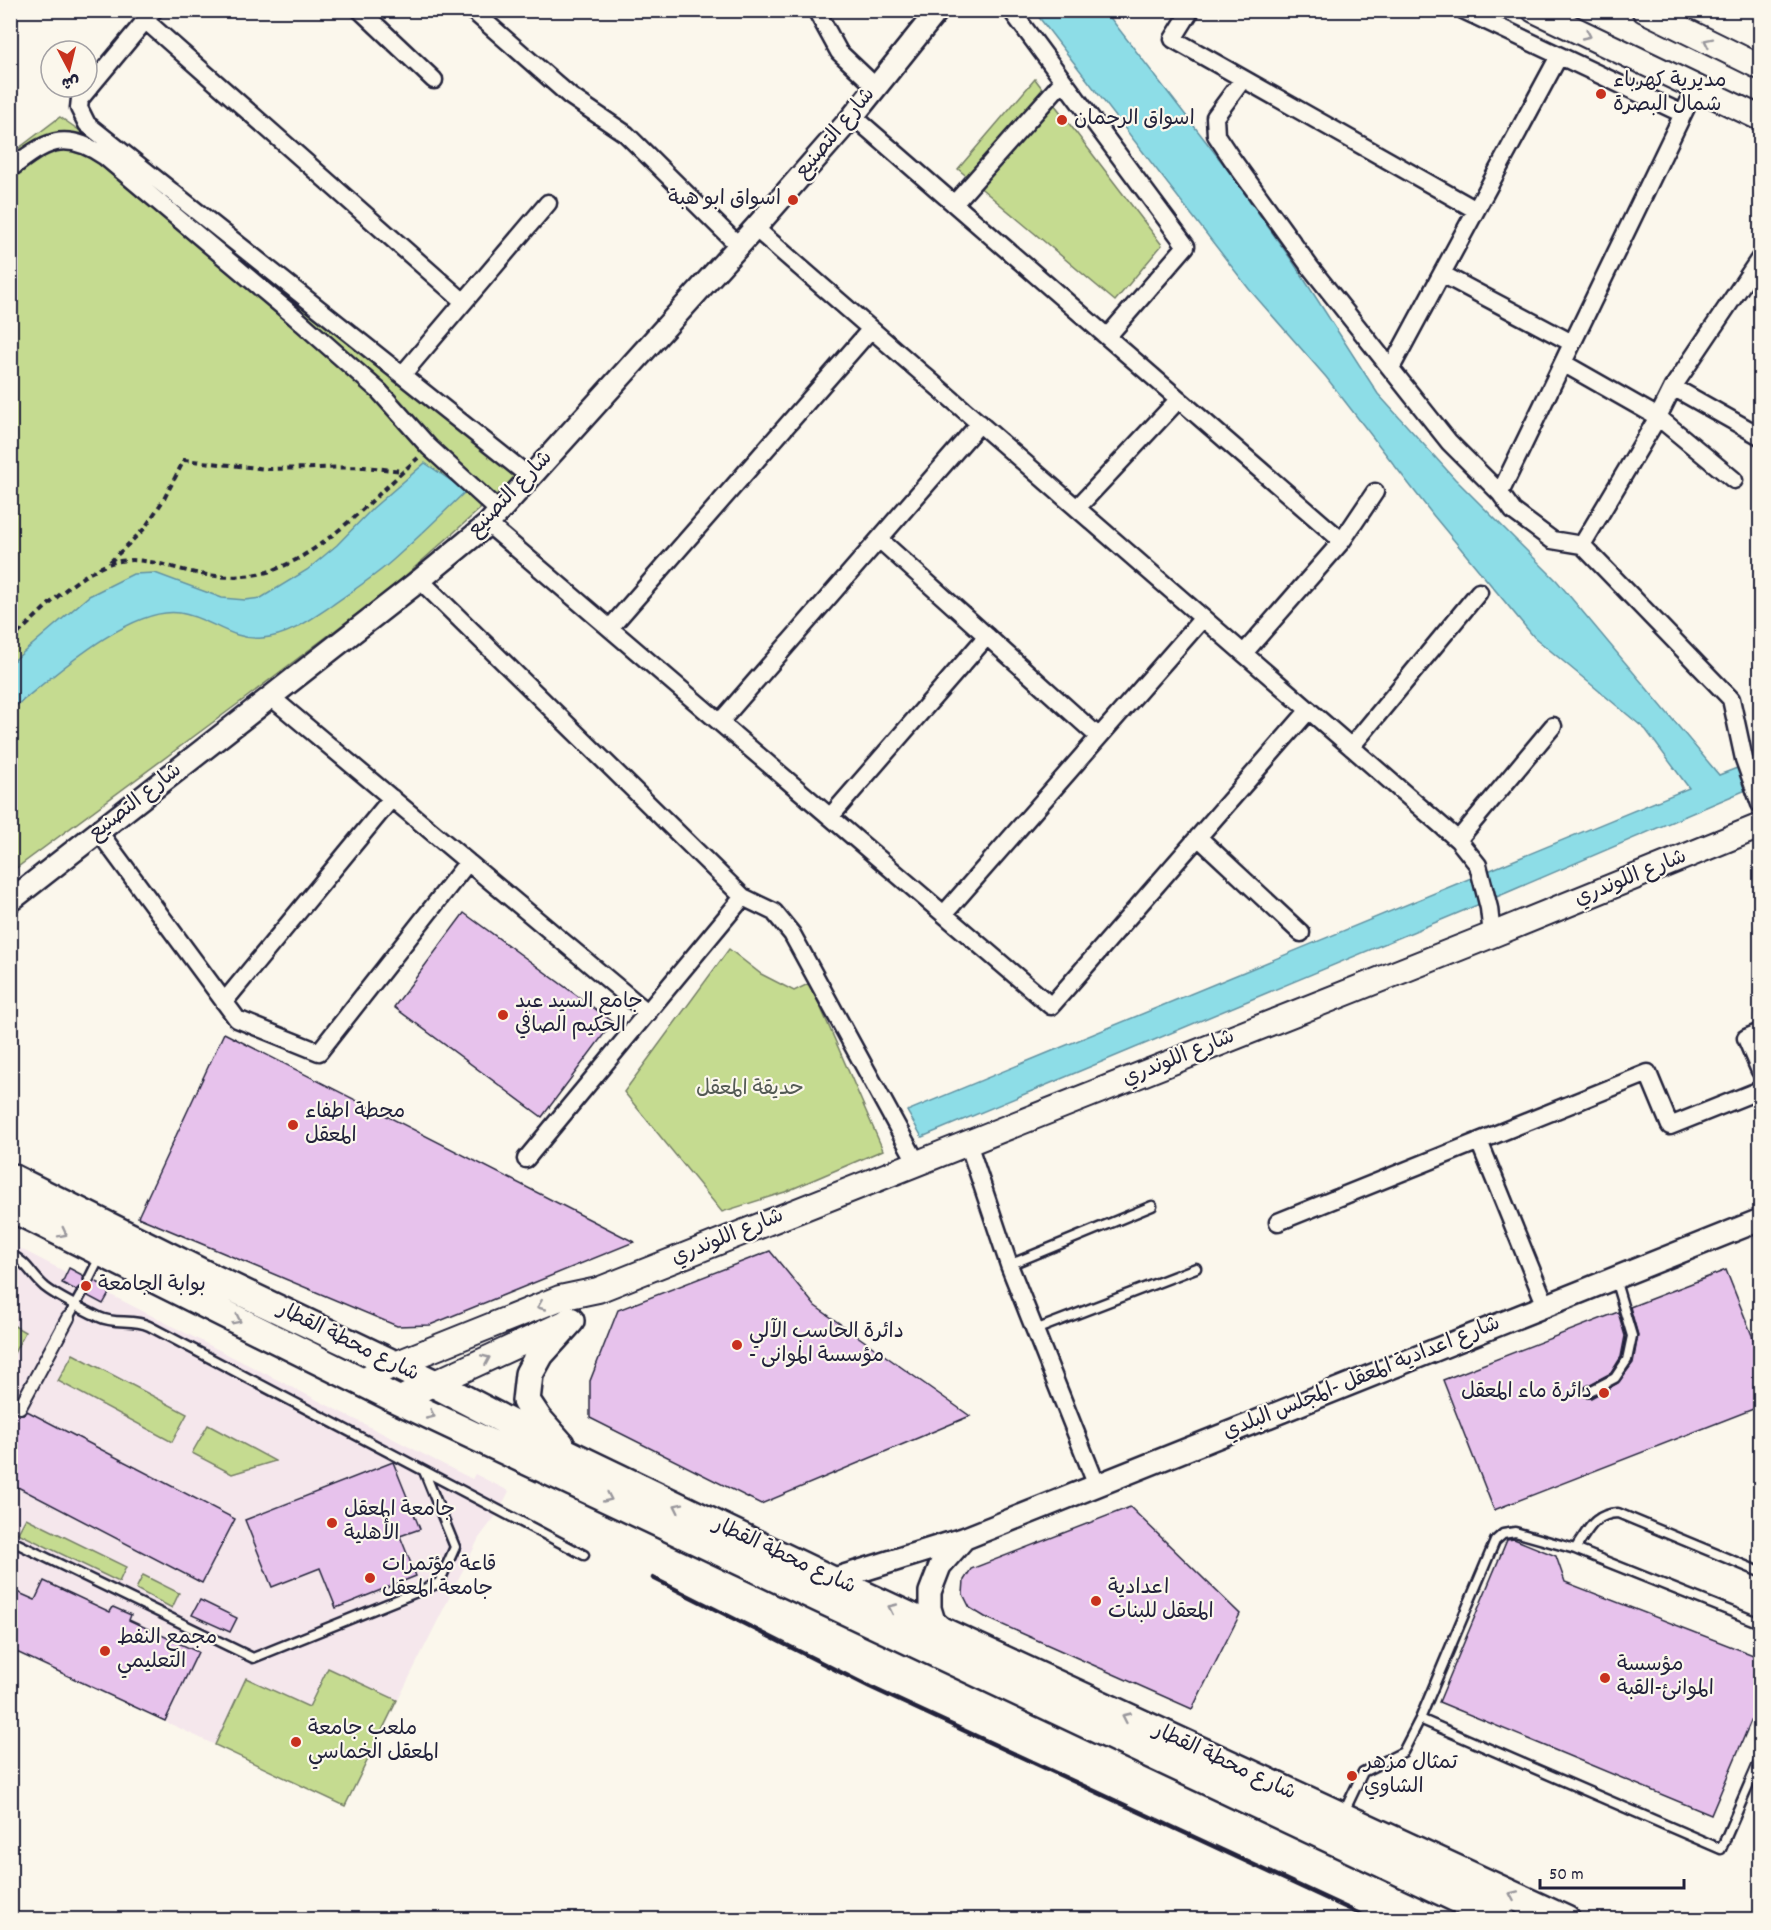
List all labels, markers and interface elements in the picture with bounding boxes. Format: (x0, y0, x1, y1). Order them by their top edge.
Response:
one-way arrow (1580, 28, 1591, 40)
one-way arrow (1703, 37, 1714, 49)
north arrow (39, 39, 99, 99)
place label: مديرية كهرباء شمال البصرة (1613, 67, 1727, 121)
text: ش (60, 69, 81, 94)
street label: شارع التصنيع (789, 82, 883, 186)
marker: مديرية كهرباء شمال البصرة (1594, 87, 1608, 101)
place label: اسواق الرحمان (1074, 105, 1195, 135)
marker: اسواق الرحمان (1055, 113, 1069, 127)
place label: اسواق ابو هبة (668, 185, 781, 215)
marker: اسواق ابو هبة (786, 193, 800, 207)
street label: شارع التصنيع (462, 445, 560, 545)
street label: شارع التصنيع (83, 757, 189, 849)
street label: شارع اللوندري (1570, 843, 1692, 915)
place label: جامع السيد عبد الحكيم الصافي (515, 988, 643, 1042)
marker: جامع السيد عبد الحكيم الصافي (496, 1008, 510, 1022)
street label: شارع اللوندري (1118, 1023, 1240, 1095)
park label: حديقة المعقل (696, 1075, 804, 1105)
place label: محطة اطفاء المعقل (305, 1098, 405, 1152)
marker: محطة اطفاء المعقل (286, 1118, 300, 1132)
street label: شارع اللوندري (667, 1202, 789, 1274)
one-way arrow (56, 1226, 67, 1237)
place label: بوابة الجامعة (98, 1271, 206, 1301)
marker: بوابة الجامعة (79, 1279, 93, 1293)
street label: شارع محطة القطار (270, 1295, 424, 1390)
one-way arrow (537, 1299, 548, 1311)
street label: شارع اعدادية المعقل -المجلس البلدي (1219, 1310, 1505, 1448)
one-way arrow (231, 1313, 242, 1325)
place label: دائرة الحاسب الآلي - مؤسسة الموانى (749, 1317, 904, 1372)
marker: دائرة الحاسب الآلي - مؤسسة الموانى (730, 1338, 744, 1352)
one-way arrow (480, 1354, 491, 1366)
place label: دائرة ماء المعقل (1461, 1378, 1592, 1408)
marker: دائرة ماء المعقل (1597, 1386, 1611, 1400)
one-way arrow (425, 1408, 436, 1420)
one-way arrow (601, 1491, 612, 1503)
place label: جامعة المعقل الأهلية (344, 1496, 455, 1550)
one-way arrow (673, 1502, 684, 1514)
street label: شارع محطة القطار (706, 1510, 860, 1603)
marker: جامعة المعقل الأهلية (325, 1516, 339, 1530)
place label: قاعة مؤتمرات جامعة المعقل (382, 1551, 497, 1605)
marker: قاعة مؤتمرات جامعة المعقل (363, 1571, 377, 1585)
place label: اعدادية المعقل للبنات (1108, 1574, 1214, 1628)
marker: اعدادية المعقل للبنات (1089, 1594, 1103, 1608)
one-way arrow (887, 1604, 898, 1616)
place label: مجمع النفط التعليمي (117, 1624, 217, 1679)
marker: مجمع النفط التعليمي (98, 1644, 112, 1658)
place label: مؤسسة الموانئ-القبة (1617, 1651, 1714, 1705)
marker: مؤسسة الموانئ-القبة (1598, 1671, 1612, 1685)
one-way arrow (1121, 1713, 1132, 1725)
place label: ملعب جامعة المعقل الخماسي (308, 1715, 439, 1770)
street label: شارع محطة القطار (1146, 1716, 1300, 1809)
marker: ملعب جامعة المعقل الخماسي (289, 1735, 303, 1749)
place label: تمثال مزهر الشاوي (1362, 1749, 1458, 1803)
marker: تمثال مزهر الشاوي (1345, 1769, 1359, 1783)
scale bar (1540, 1852, 1684, 1890)
text: 50 m (1549, 1863, 1584, 1888)
one-way arrow (1508, 1891, 1519, 1903)

